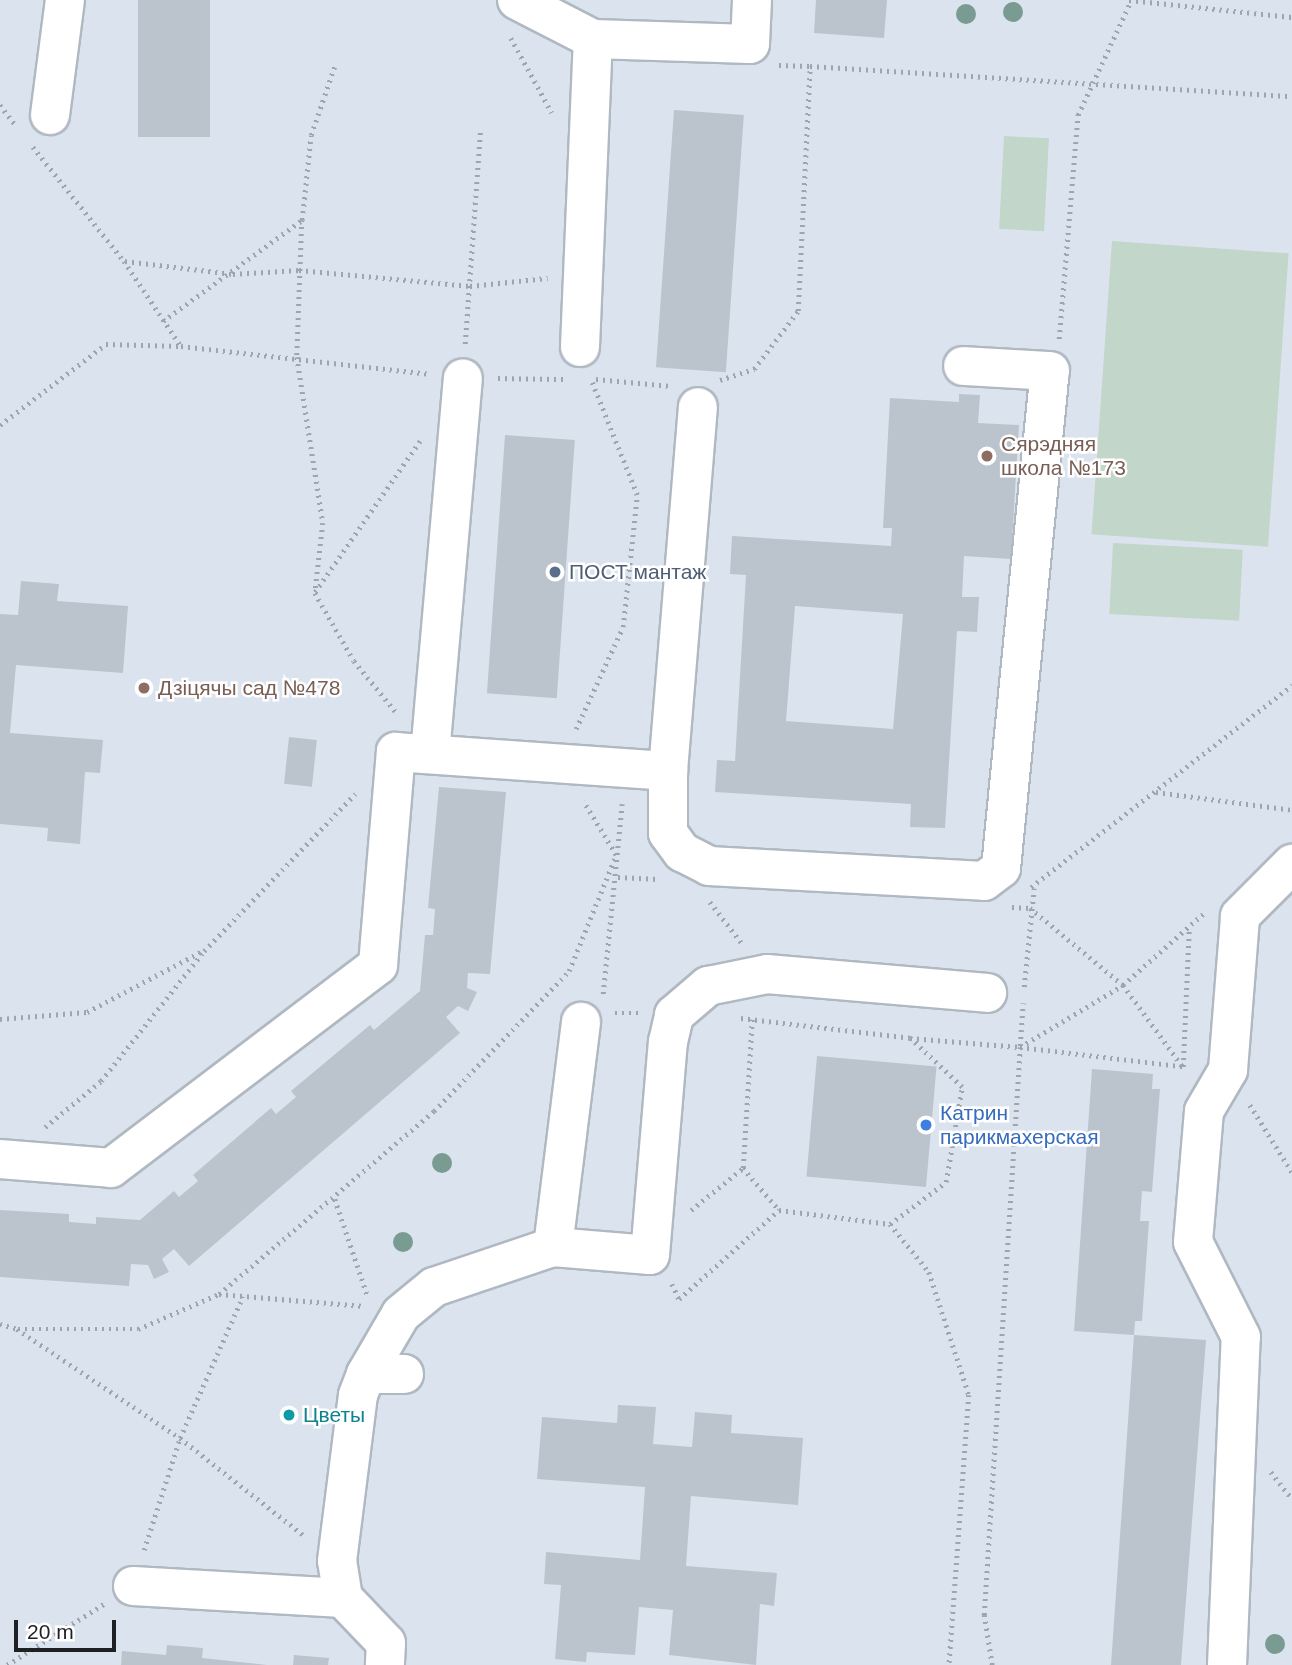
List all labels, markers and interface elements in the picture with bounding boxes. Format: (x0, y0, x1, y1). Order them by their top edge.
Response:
place label: Сярэдняя школа №173 (1001, 431, 1126, 481)
marker: Сярэдняя школа №173 (979, 448, 995, 464)
place label: ПОСТ мантаж (569, 559, 706, 585)
marker: ПОСТ мантаж (547, 564, 563, 580)
place label: Дзіцячы сад №478 (158, 675, 340, 701)
marker: Дзіцячы сад №478 (136, 680, 152, 696)
place label: Катрин парикмахерская (940, 1100, 1099, 1150)
marker: Катрин парикмахерская (918, 1117, 934, 1133)
place label: Цветы (303, 1402, 365, 1428)
marker: Цветы (281, 1407, 297, 1423)
scale bar (18, 1606, 119, 1650)
text: 20 m (27, 1620, 74, 1643)

